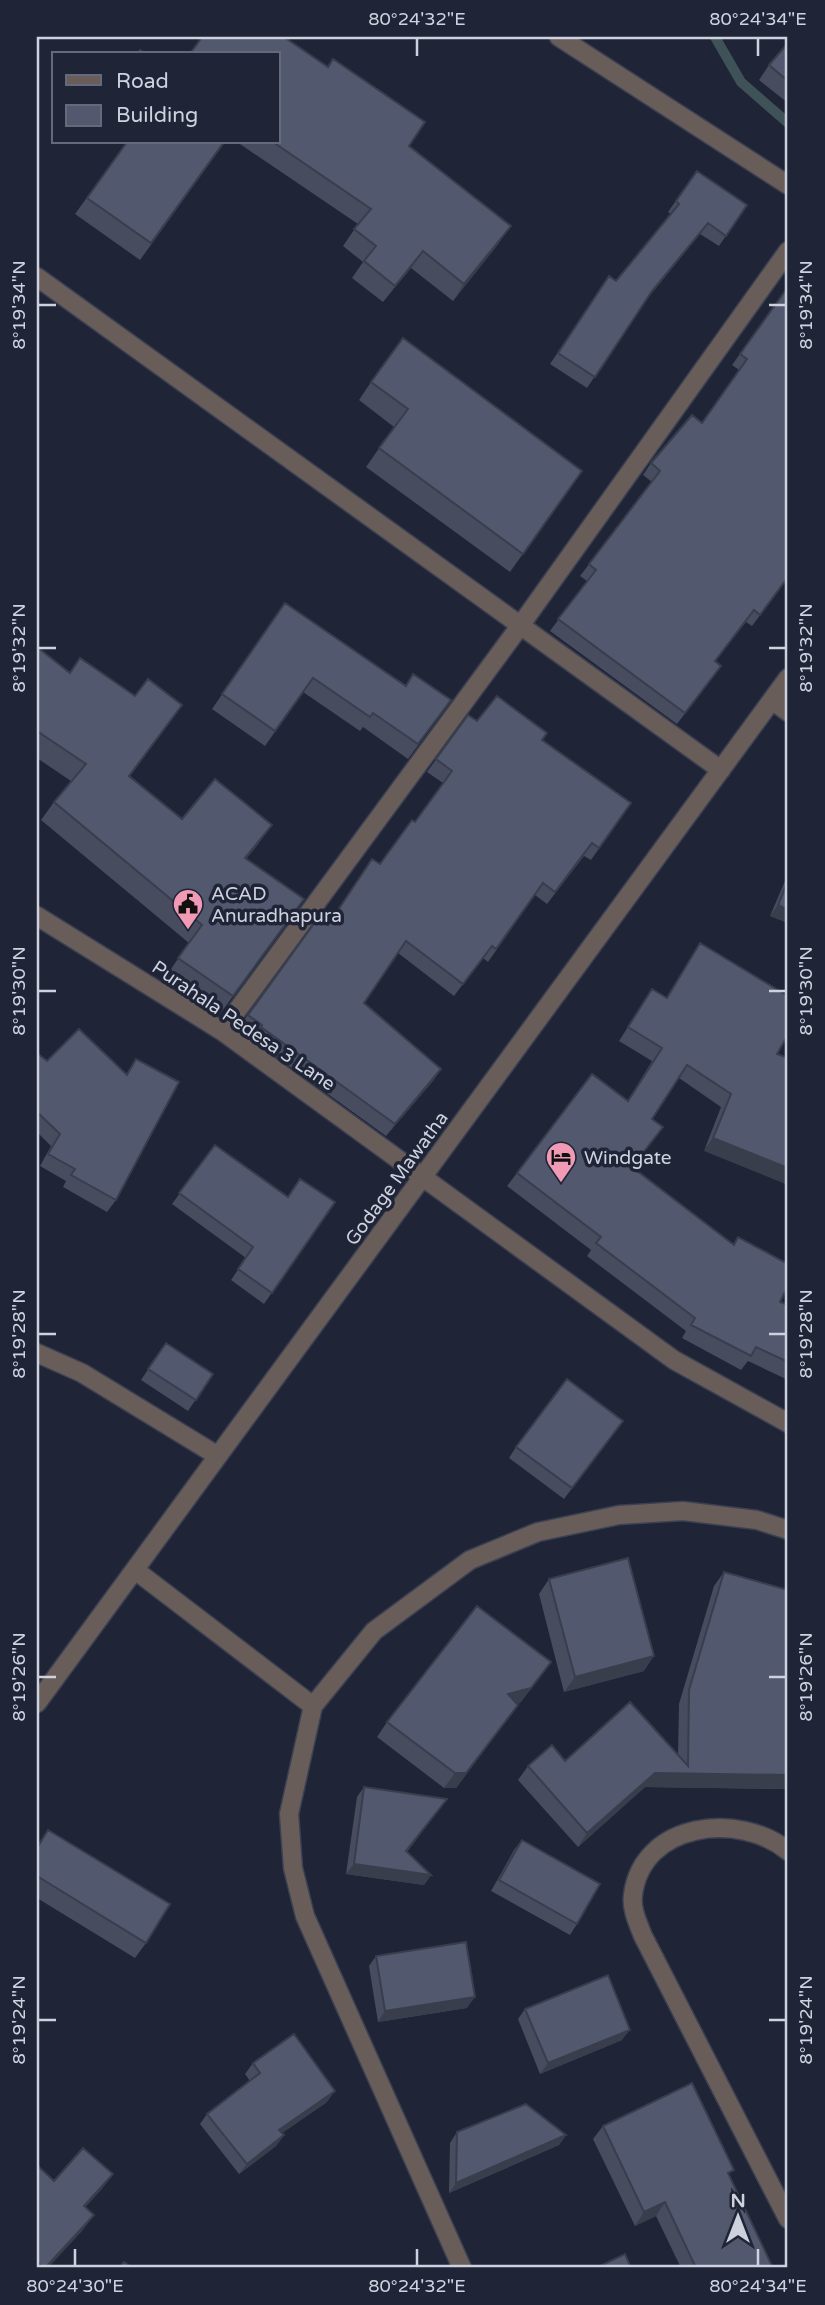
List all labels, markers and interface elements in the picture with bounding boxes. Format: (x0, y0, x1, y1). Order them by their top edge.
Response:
text: 80°24'32"E (368, 8, 466, 30)
text: 80°24'34"E (709, 8, 807, 30)
legend (52, 52, 280, 144)
text: Road (116, 69, 169, 94)
text: Building (116, 103, 198, 128)
text: 8°19'34"N (8, 260, 30, 350)
text: 8°19'34"N (795, 260, 817, 350)
text: 8°19'32"N (8, 603, 30, 693)
text: 8°19'32"N (795, 603, 817, 693)
place label: ACAD Anuradhapura (211, 883, 342, 927)
public building icon: ACAD Anuradhapura (171, 887, 205, 931)
text: 8°19'30"N (8, 946, 30, 1036)
text: 8°19'30"N (795, 946, 817, 1036)
street label: Purahala Pedesa 3 Lane (148, 956, 339, 1095)
street label: Godage Mawatha (341, 1107, 453, 1250)
hotel icon: Windgate (544, 1140, 578, 1184)
place label: Windgate (584, 1147, 672, 1169)
text: 8°19'28"N (8, 1289, 30, 1379)
text: 8°19'28"N (795, 1289, 817, 1379)
text: 8°19'26"N (8, 1632, 30, 1722)
text: 8°19'26"N (795, 1632, 817, 1722)
text: 8°19'24"N (8, 1975, 30, 2065)
text: 8°19'24"N (795, 1975, 817, 2065)
north arrow (702, 2182, 772, 2252)
text: N (730, 2190, 746, 2212)
text: 80°24'30"E (26, 2275, 124, 2297)
text: 80°24'32"E (368, 2275, 466, 2297)
text: 80°24'34"E (709, 2275, 807, 2297)

